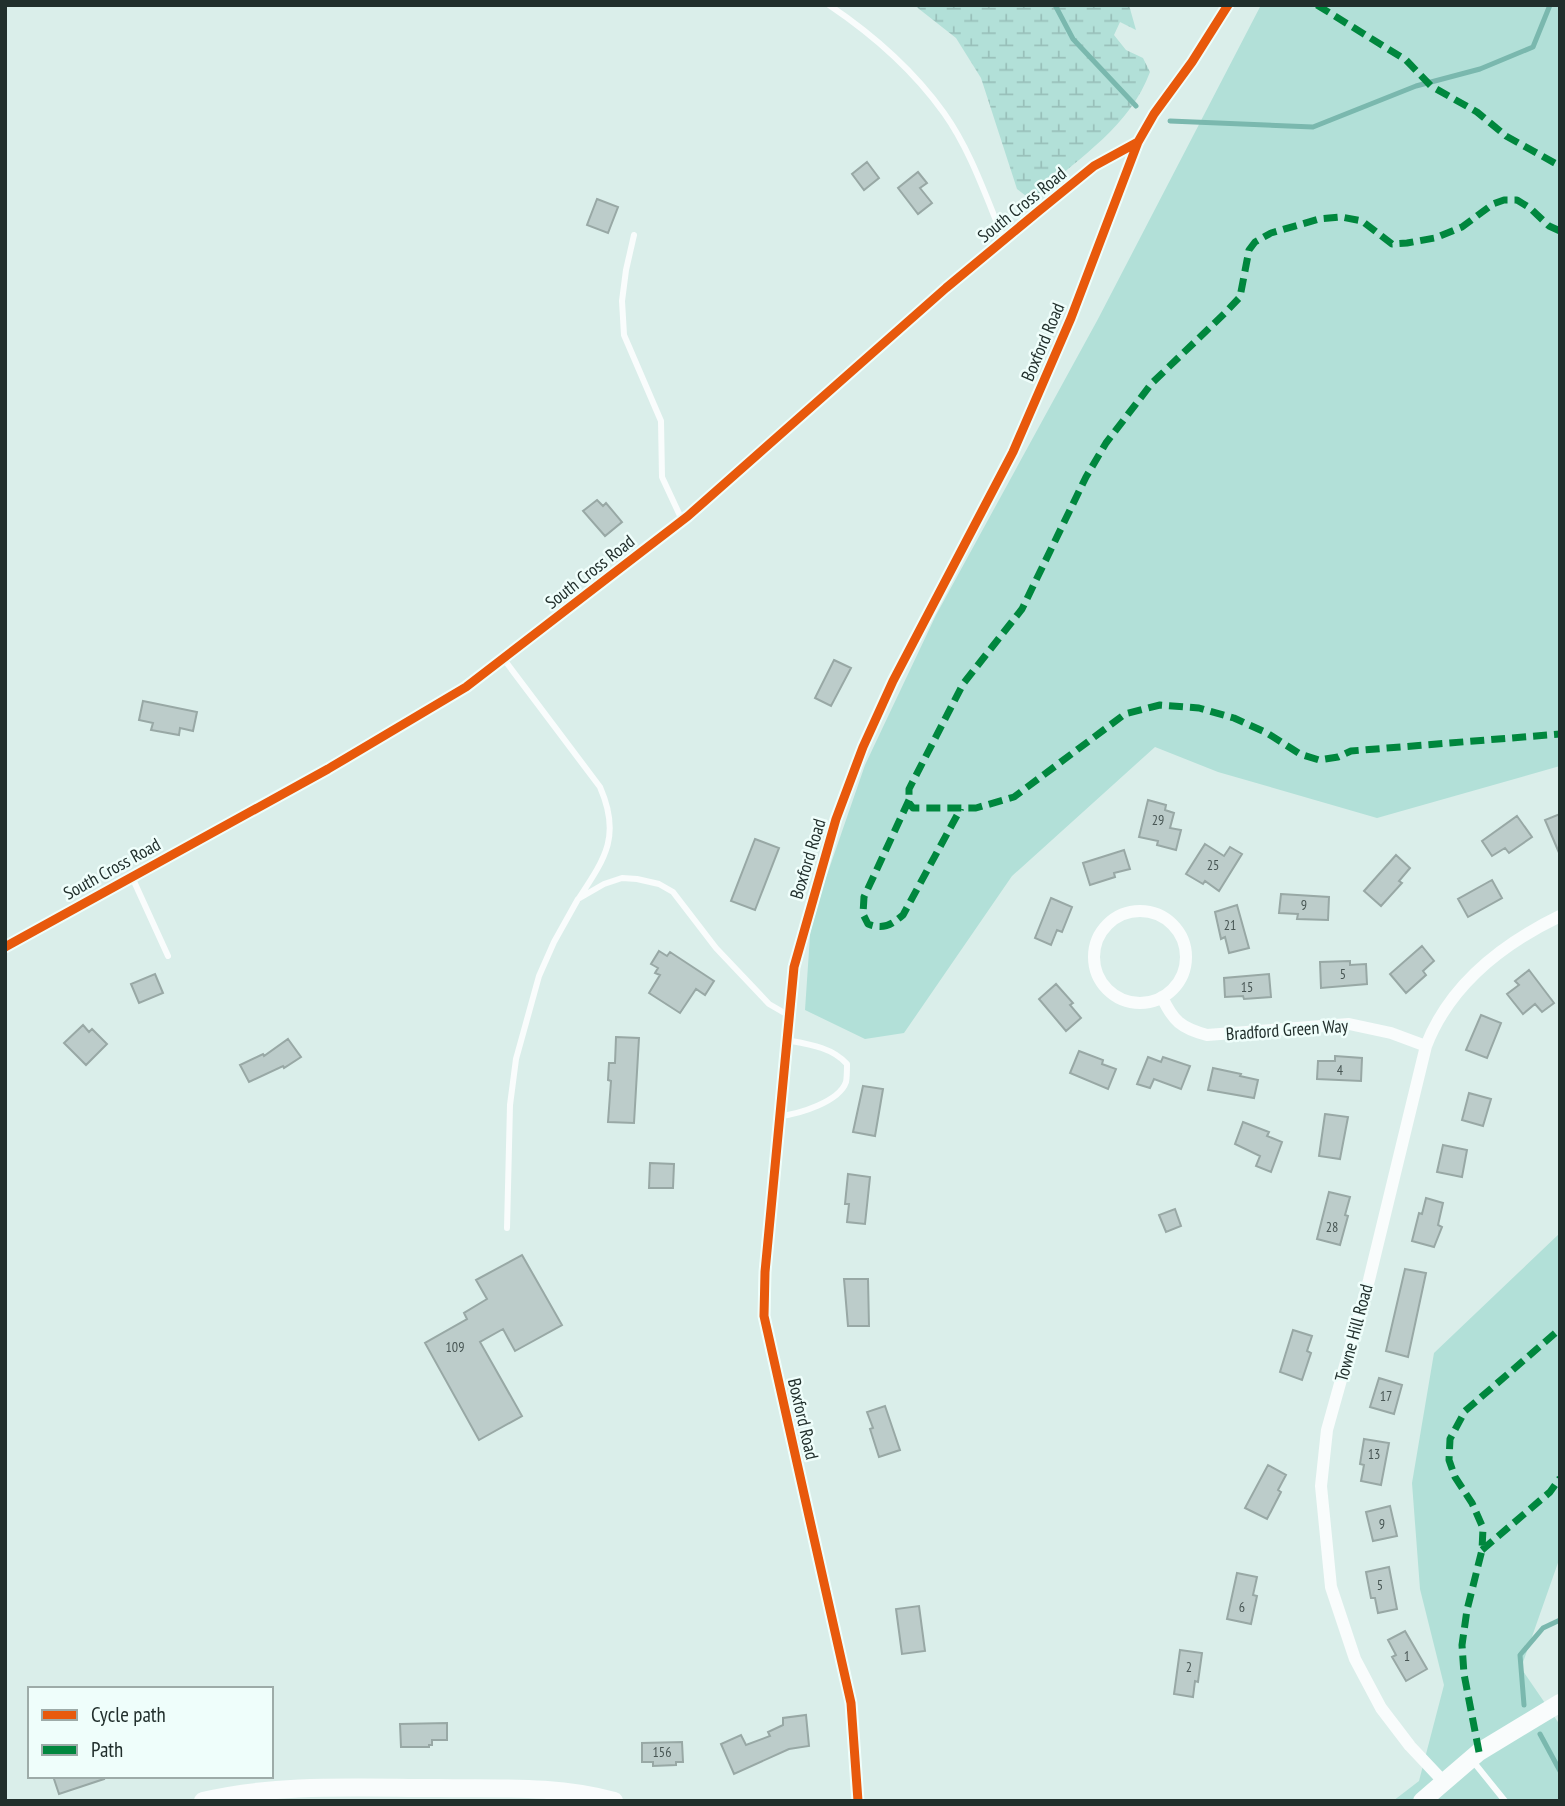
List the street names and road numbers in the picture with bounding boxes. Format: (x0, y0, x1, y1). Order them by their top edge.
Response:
street label: South Cross Road (973, 162, 1071, 247)
street label: Boxford Road (1016, 299, 1069, 384)
street label: South Cross Road (540, 529, 639, 614)
street label: Boxford Road (784, 816, 831, 902)
street label: South Cross Road (59, 832, 164, 905)
street label: Bradford Green Way (1225, 1014, 1349, 1045)
street label: Towne Hill Road (1329, 1282, 1378, 1384)
street label: Boxford Road (783, 1376, 824, 1462)

